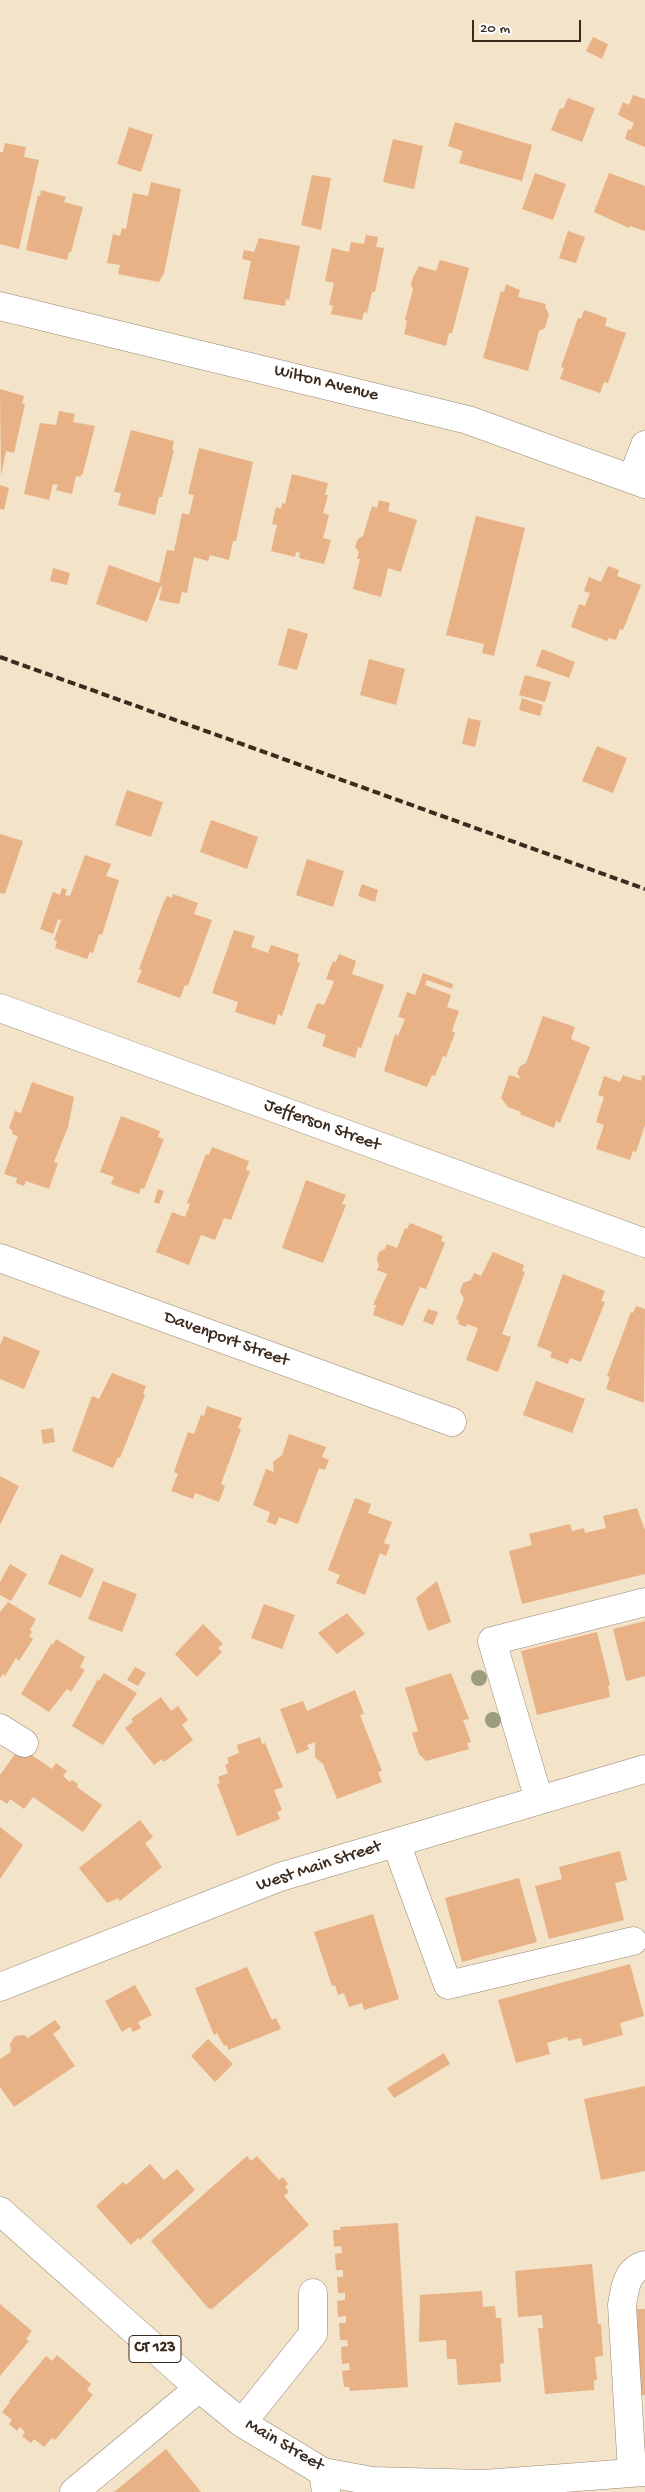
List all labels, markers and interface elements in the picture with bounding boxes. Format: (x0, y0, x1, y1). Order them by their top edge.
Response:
scale bar (475, 10, 584, 42)
text: 20 m (480, 20, 510, 38)
street label: Wilton Avenue (272, 361, 380, 407)
street label: Jefferson Street (261, 1095, 383, 1157)
street label: Davenport Street (160, 1307, 292, 1373)
street label: West Main Street (254, 1837, 384, 1897)
road number: CT 123 (129, 2336, 181, 2362)
street label: Main Street (241, 2415, 327, 2477)

